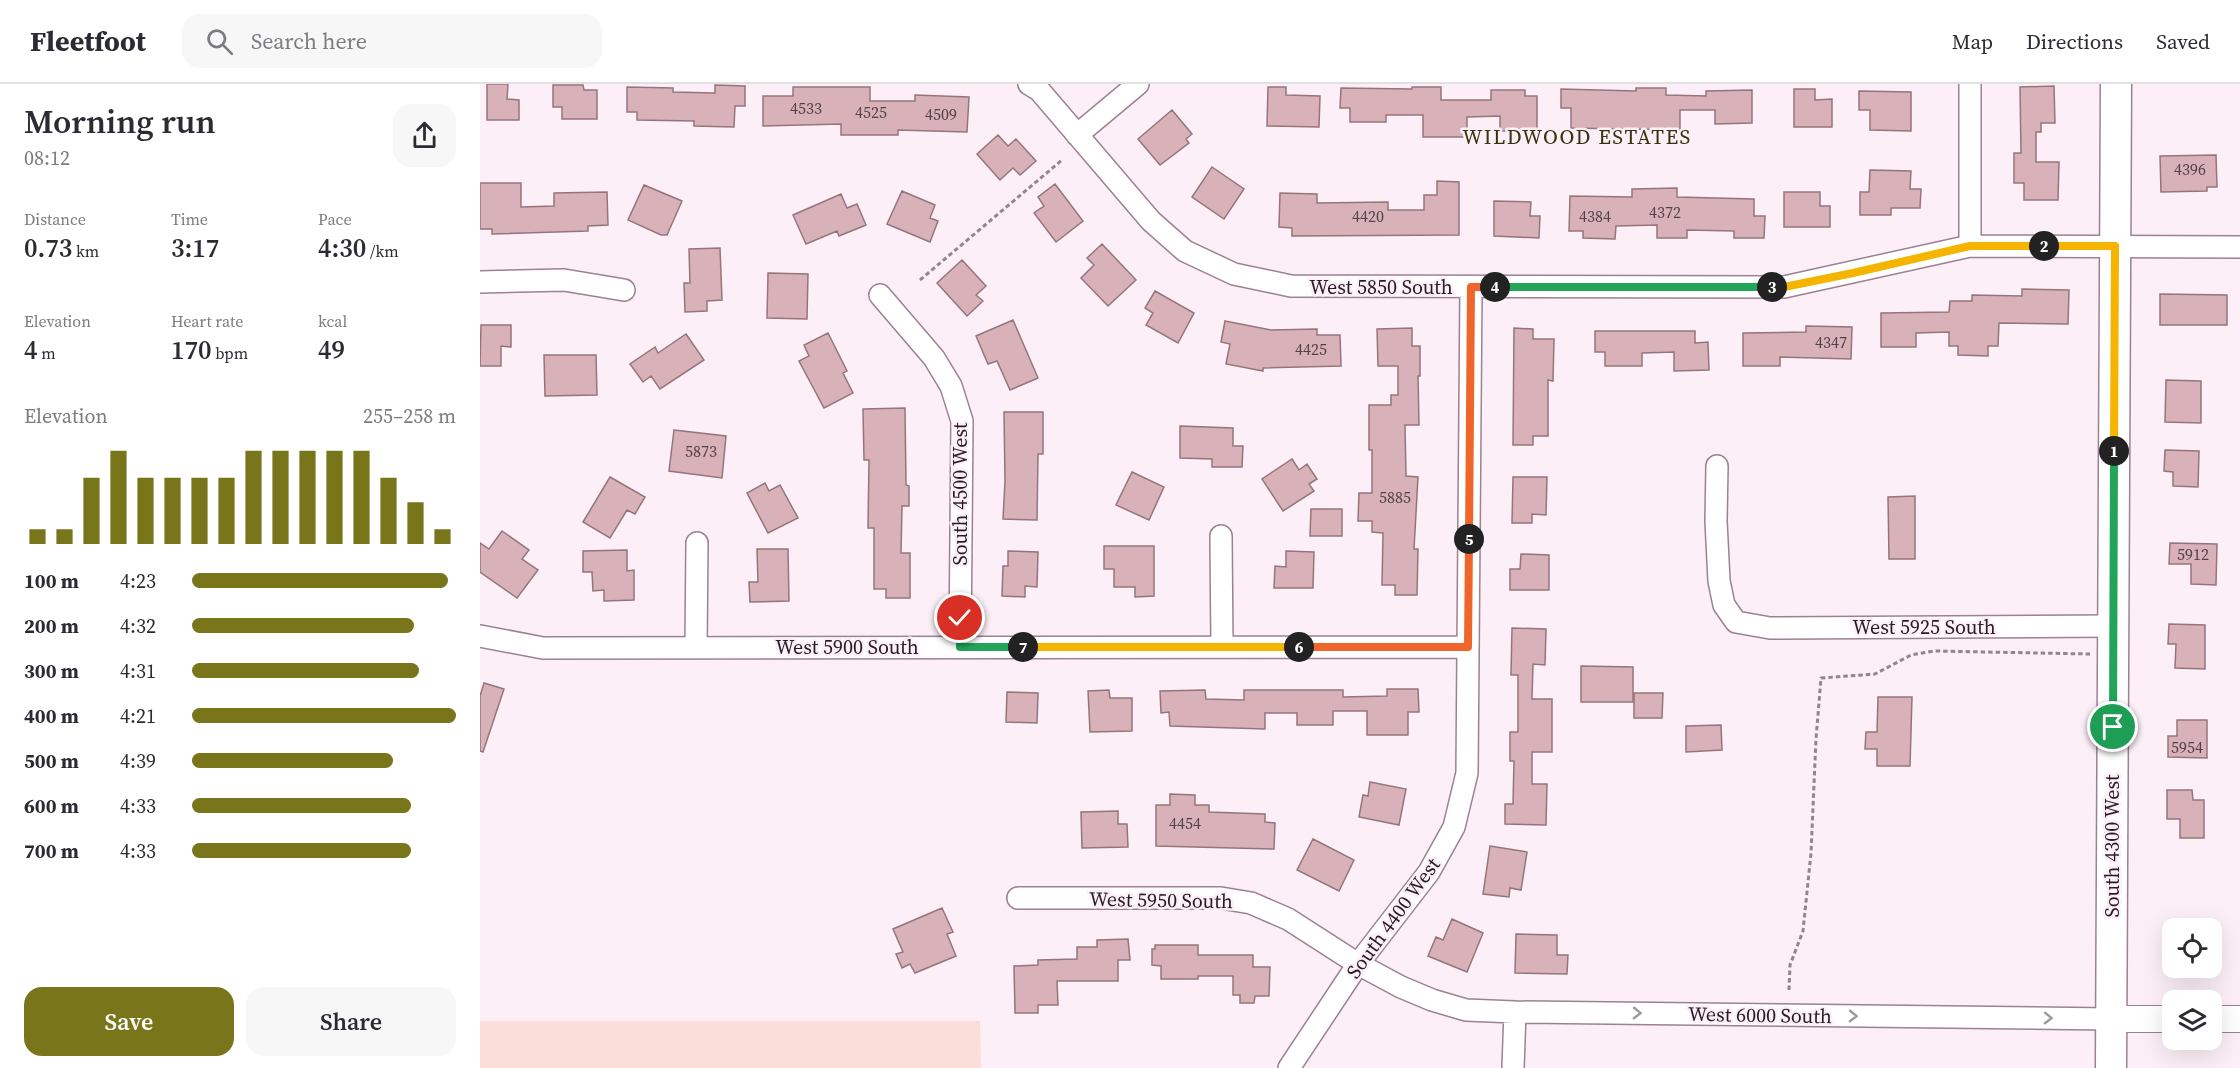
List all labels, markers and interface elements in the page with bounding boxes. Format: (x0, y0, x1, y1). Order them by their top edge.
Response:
search box (182, 14, 602, 68)
text: Fleetfoot (30, 22, 146, 60)
icon: search (203, 25, 236, 58)
text: Search here (251, 26, 367, 56)
text: Map (1952, 27, 1993, 56)
text: Directions (2026, 27, 2123, 56)
text: Saved (2156, 27, 2210, 56)
house number: 4533 (790, 97, 822, 119)
text: Morning run (24, 99, 216, 144)
house number: 4525 (855, 101, 887, 123)
house number: 4509 (925, 103, 957, 125)
button: share (393, 104, 456, 167)
district label: WILDWOOD ESTATES (1462, 122, 1692, 151)
text: 08:12 (24, 144, 70, 172)
house number: 4396 (2174, 158, 2206, 180)
house number: 4372 (1649, 201, 1681, 223)
house number: 4420 (1352, 205, 1384, 227)
house number: 4384 (1579, 205, 1611, 227)
text: Distance (24, 208, 86, 230)
text: Time (171, 208, 208, 230)
text: Pace (318, 208, 352, 230)
text: 0.73 (24, 230, 72, 266)
text: 3:17 (171, 230, 219, 266)
text: 4:30 (318, 230, 366, 266)
pin: 2 (2029, 231, 2059, 261)
text: 2 (2040, 235, 2048, 257)
text: km (72, 240, 99, 262)
text: /km (366, 240, 399, 262)
pin: 4 (1480, 272, 1510, 302)
pin: 3 (1757, 272, 1787, 302)
street label: West 5850 South (1309, 273, 1453, 301)
text: 4 (1491, 276, 1499, 298)
text: 3 (1768, 276, 1776, 298)
text: Elevation (24, 310, 91, 332)
text: Heart rate (171, 310, 243, 332)
text: kcal (318, 310, 347, 332)
house number: 4347 (1815, 331, 1847, 353)
text: 4 (24, 332, 38, 368)
text: 170 (171, 332, 212, 368)
text: 49 (318, 332, 345, 368)
house number: 4425 (1295, 338, 1327, 360)
text: m (38, 342, 56, 364)
text: bpm (212, 342, 248, 364)
text: Elevation (24, 402, 108, 430)
text: 255–258 m (363, 402, 456, 430)
street label: South 4500 West (946, 422, 974, 566)
pin: 1 (2099, 436, 2129, 466)
house number: 5873 (685, 440, 717, 462)
text: 1 (2110, 440, 2118, 462)
house number: 5885 (1379, 486, 1411, 508)
pin: 5 (1454, 524, 1484, 554)
text: 5 (1465, 528, 1473, 550)
house number: 5912 (2177, 543, 2209, 565)
text: 100 m (24, 567, 79, 595)
text: 4:23 (120, 567, 156, 595)
pin (934, 592, 985, 643)
icon: check (943, 601, 976, 634)
text: 200 m (24, 612, 79, 640)
text: 4:32 (120, 612, 156, 640)
street label: West 5925 South (1852, 613, 1996, 641)
pin: 7 (1008, 632, 1038, 662)
pin: 6 (1284, 632, 1314, 662)
street label: West 5900 South (775, 633, 919, 661)
text: 7 (1019, 636, 1027, 658)
text: 6 (1295, 636, 1303, 658)
text: 300 m (24, 657, 79, 685)
text: 4:31 (120, 657, 156, 685)
pin (2087, 701, 2138, 752)
text: 400 m (24, 702, 79, 730)
text: 4:21 (120, 702, 156, 730)
icon: arrive (2096, 710, 2129, 743)
house number: 5954 (2171, 736, 2203, 758)
text: 500 m (24, 747, 79, 775)
text: 4:39 (120, 747, 156, 775)
street label: South 4300 West (2098, 774, 2126, 918)
text: 600 m (24, 792, 79, 820)
text: 4:33 (120, 792, 156, 820)
house number: 4454 (1169, 812, 1201, 834)
text: 700 m (24, 837, 79, 865)
text: 4:33 (120, 837, 156, 865)
street label: South 4400 West (1340, 851, 1447, 984)
street label: West 5950 South (1089, 885, 1233, 915)
map controls (2162, 918, 2222, 1050)
button: locate (2162, 918, 2222, 978)
button: Save (24, 987, 234, 1056)
button: Share (246, 987, 456, 1056)
button: layers (2162, 990, 2222, 1050)
street label: West 6000 South (1688, 1000, 1832, 1030)
one-way arrow (1633, 1007, 1642, 1019)
one-way arrow (1849, 1010, 1858, 1022)
one-way arrow (2044, 1012, 2053, 1024)

